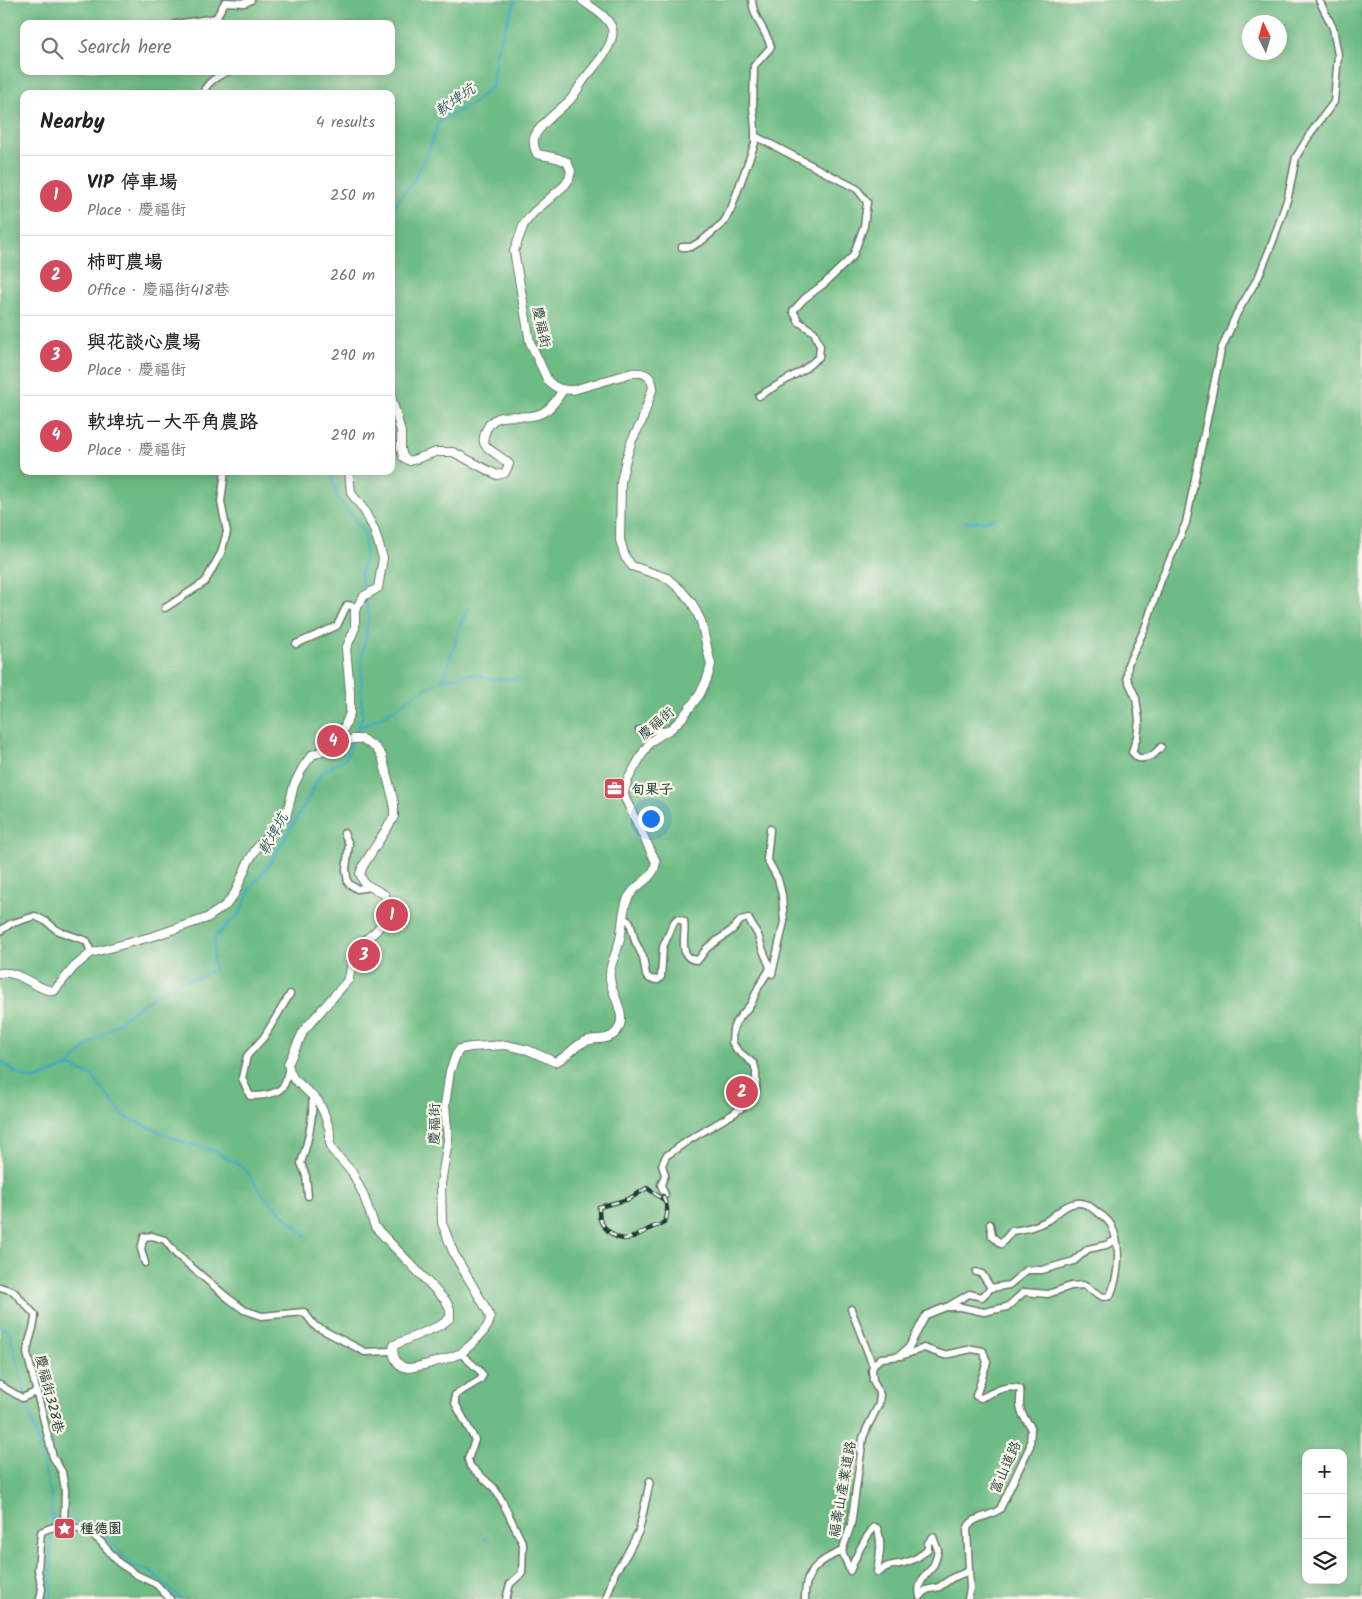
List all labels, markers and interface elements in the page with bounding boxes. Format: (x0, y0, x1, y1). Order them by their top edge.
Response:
north arrow (1242, 15, 1287, 60)
search box (20, 20, 395, 75)
text: Search here (78, 33, 172, 63)
icon: search (38, 34, 66, 62)
water label: 軟埤坑 (430, 77, 483, 124)
text: Nearby (40, 106, 105, 139)
text: 4 results (316, 110, 375, 135)
text: VIP 停車場 (87, 168, 178, 198)
text: 1 (54, 183, 58, 208)
text: 250 m (330, 183, 375, 208)
text: Place · 慶福街 (87, 198, 186, 223)
text: 柿町農場 (87, 248, 163, 278)
text: 2 (51, 263, 61, 288)
text: 260 m (330, 263, 375, 288)
text: Office · 慶福街418巷 (87, 278, 230, 303)
street label: 慶福街 (526, 304, 556, 350)
text: 與花談心農場 (87, 328, 201, 358)
text: 3 (52, 343, 60, 368)
text: 290 m (331, 343, 375, 368)
text: Place · 慶福街 (87, 358, 186, 383)
text: 軟埤坑－大平角農路 (87, 408, 258, 438)
text: 4 (52, 423, 60, 448)
text: 290 m (331, 423, 375, 448)
text: Place · 慶福街 (87, 438, 186, 463)
street label: 慶福街 (634, 702, 680, 746)
pin: 4 (317, 722, 349, 760)
office icon: 旬果子 (603, 777, 627, 801)
place label: 旬果子 (631, 779, 673, 801)
your location (638, 806, 664, 832)
water label: 軟埤坑 (252, 807, 296, 860)
pin: 1 (376, 896, 408, 934)
pin: 3 (348, 936, 380, 974)
pin: 2 (726, 1073, 758, 1111)
street label: 慶福街 (424, 1103, 446, 1145)
street label: 慶福街328巷 (29, 1352, 70, 1437)
street label: 富山道路 (984, 1437, 1027, 1497)
street label: 福壽山產業道路 (824, 1439, 862, 1539)
map controls (1302, 1449, 1347, 1584)
button: + (1302, 1449, 1347, 1494)
button: − (1302, 1494, 1347, 1539)
place icon: 種德園 (52, 1516, 76, 1540)
place label: 種德園 (80, 1518, 122, 1540)
button: layers (1302, 1539, 1347, 1584)

